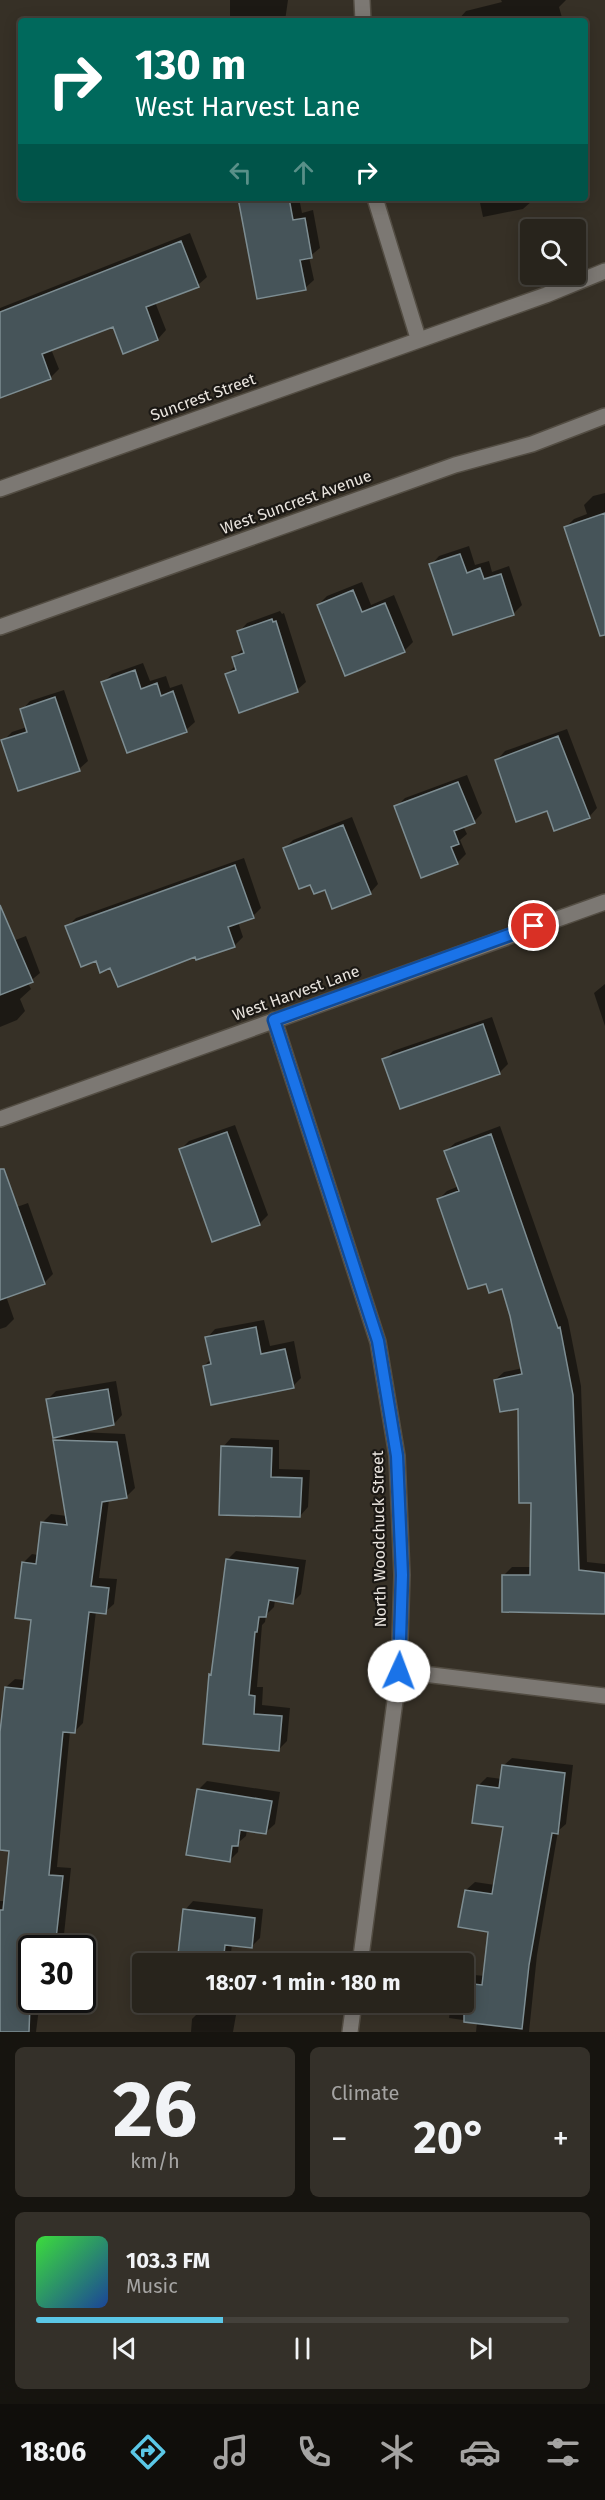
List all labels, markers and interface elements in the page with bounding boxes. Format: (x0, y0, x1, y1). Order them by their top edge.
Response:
text: 130 m (135, 40, 246, 90)
icon: right (36, 42, 114, 120)
text: West Harvest Lane (135, 91, 361, 123)
icon: left (224, 156, 257, 189)
icon: ahead (287, 156, 320, 189)
icon: right (350, 156, 383, 189)
map controls (520, 219, 586, 285)
button: search (520, 219, 586, 285)
street label: Suncrest Street (148, 369, 258, 425)
street label: West Suncrest Avenue (218, 466, 374, 538)
pin (508, 900, 559, 951)
icon: arrive (517, 909, 550, 942)
street label: West Harvest Lane (230, 961, 362, 1025)
street label: North Woodchuck Street (368, 1450, 390, 1628)
position arrow (367, 1639, 431, 1703)
speed limit sign: 30 (18, 1935, 96, 2013)
text: 18:07 · 1 min · 180 m (206, 1969, 401, 1996)
text: 26 (113, 2063, 197, 2157)
text: Climate (331, 2081, 399, 2105)
text: 20° (413, 2111, 487, 2165)
text: − (331, 2119, 348, 2159)
text: + (553, 2119, 569, 2159)
text: km/h (130, 2149, 180, 2173)
text: 103.3 FM (126, 2247, 210, 2274)
text: Music (126, 2274, 178, 2298)
icon: previous (108, 2332, 141, 2365)
icon: pause (286, 2332, 319, 2365)
icon: next (464, 2332, 497, 2365)
icon: directions (127, 2431, 169, 2473)
icon: music (210, 2431, 252, 2473)
icon: phone (293, 2431, 335, 2473)
icon: climate (376, 2431, 418, 2473)
icon: car (459, 2431, 501, 2473)
icon: filters (542, 2431, 584, 2473)
text: 18:06 (21, 2436, 86, 2468)

